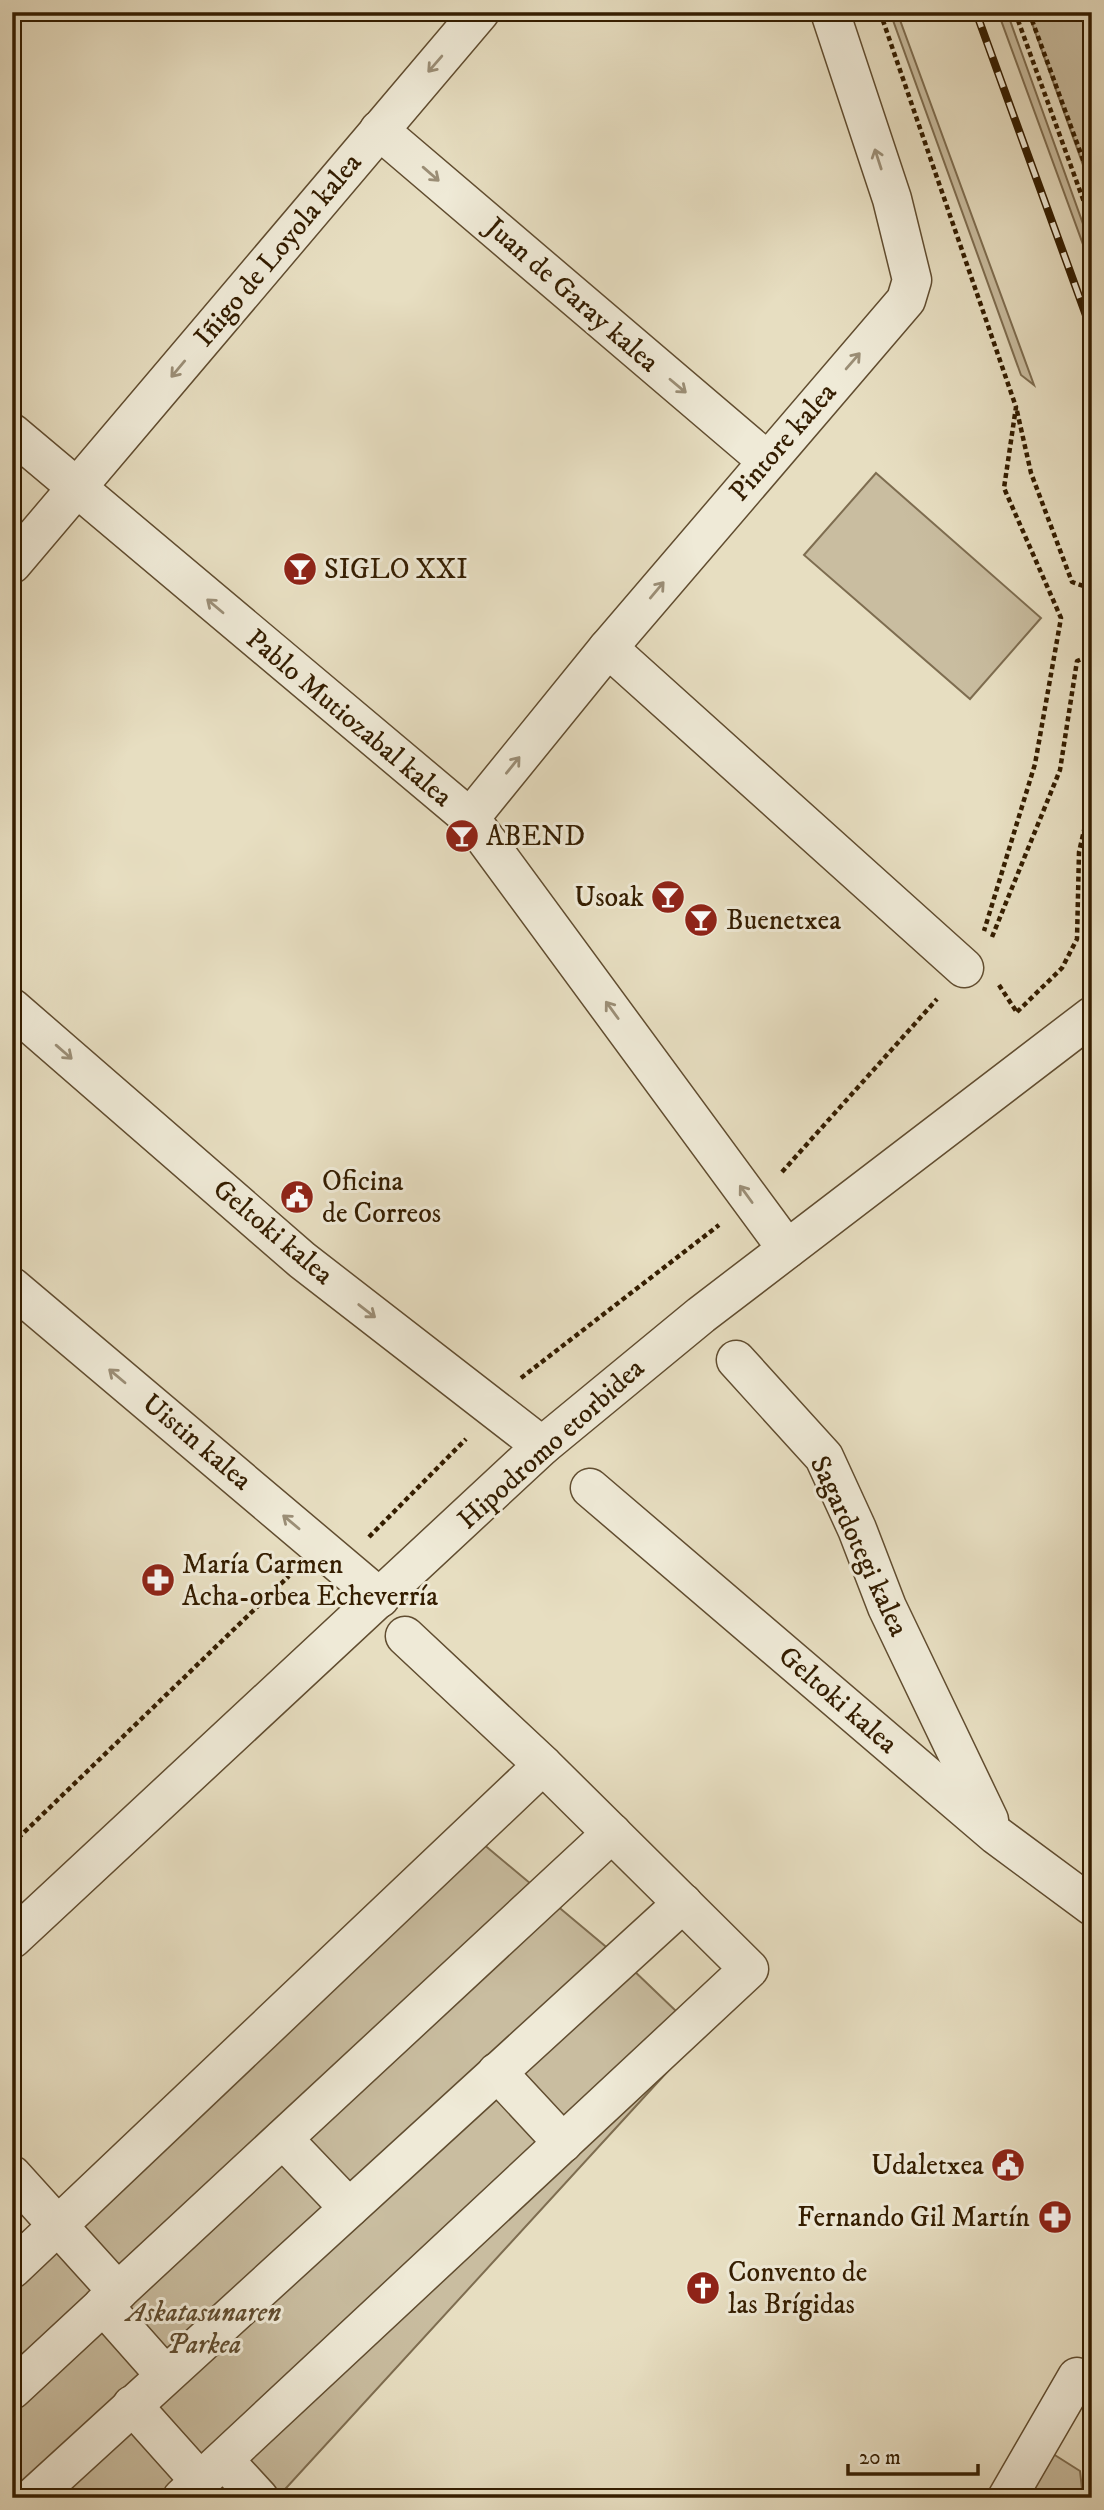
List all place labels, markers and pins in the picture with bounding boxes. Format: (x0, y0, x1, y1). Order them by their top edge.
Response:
bar icon: SIGLO XXI (281, 550, 319, 588)
place label: SIGLO XXI (324, 552, 468, 587)
bar icon: ABEND (443, 817, 481, 855)
place label: ABEND (486, 819, 585, 854)
bar icon: Usoak (649, 878, 687, 916)
place label: Usoak (574, 880, 644, 915)
bar icon: Buenetxea (682, 901, 720, 939)
place label: Buenetxea (726, 903, 841, 938)
place label: Oficina de Correos (322, 1164, 441, 1231)
public building icon: Oficina de Correos (278, 1178, 316, 1216)
place label: María Carmen Acha-orbea Echeverría (182, 1547, 438, 1614)
pharmacy icon: María Carmen Acha-orbea Echeverría (139, 1561, 177, 1599)
public building icon: Udaletxea (989, 2146, 1027, 2184)
place label: Udaletxea (871, 2148, 984, 2183)
pharmacy icon: Fernando Gil Martín (1036, 2198, 1074, 2236)
place label: Fernando Gil Martín (797, 2200, 1030, 2235)
place label: Convento de las Brígidas (728, 2255, 867, 2322)
church icon: Convento de las Brígidas (684, 2269, 722, 2307)

